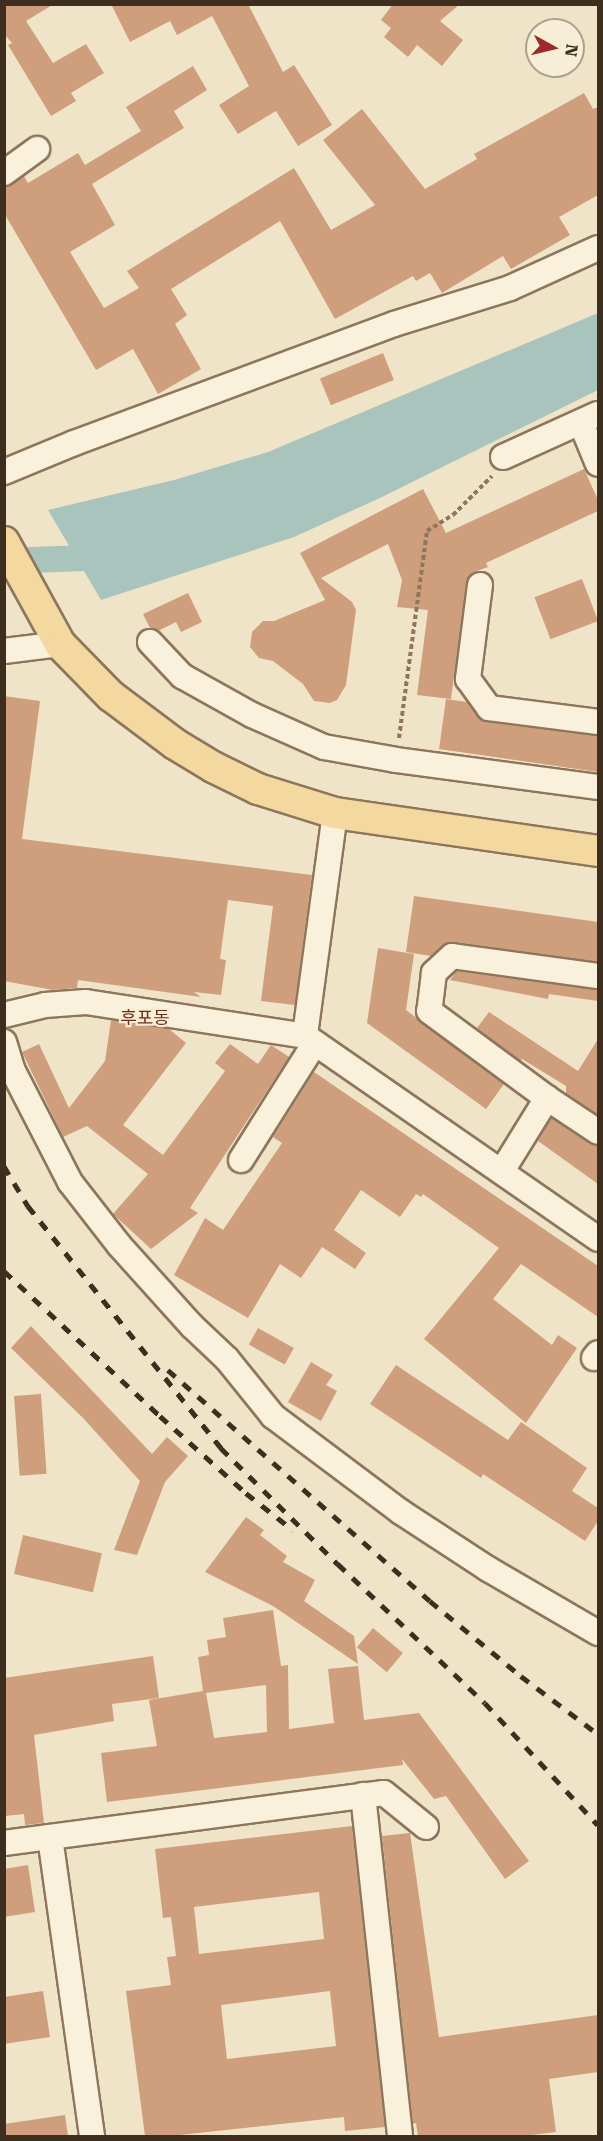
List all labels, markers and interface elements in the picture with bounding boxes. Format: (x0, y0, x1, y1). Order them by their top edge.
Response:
north arrow (525, 18, 585, 78)
text: N (561, 43, 582, 58)
district label: 후포동 (120, 1007, 170, 1029)

